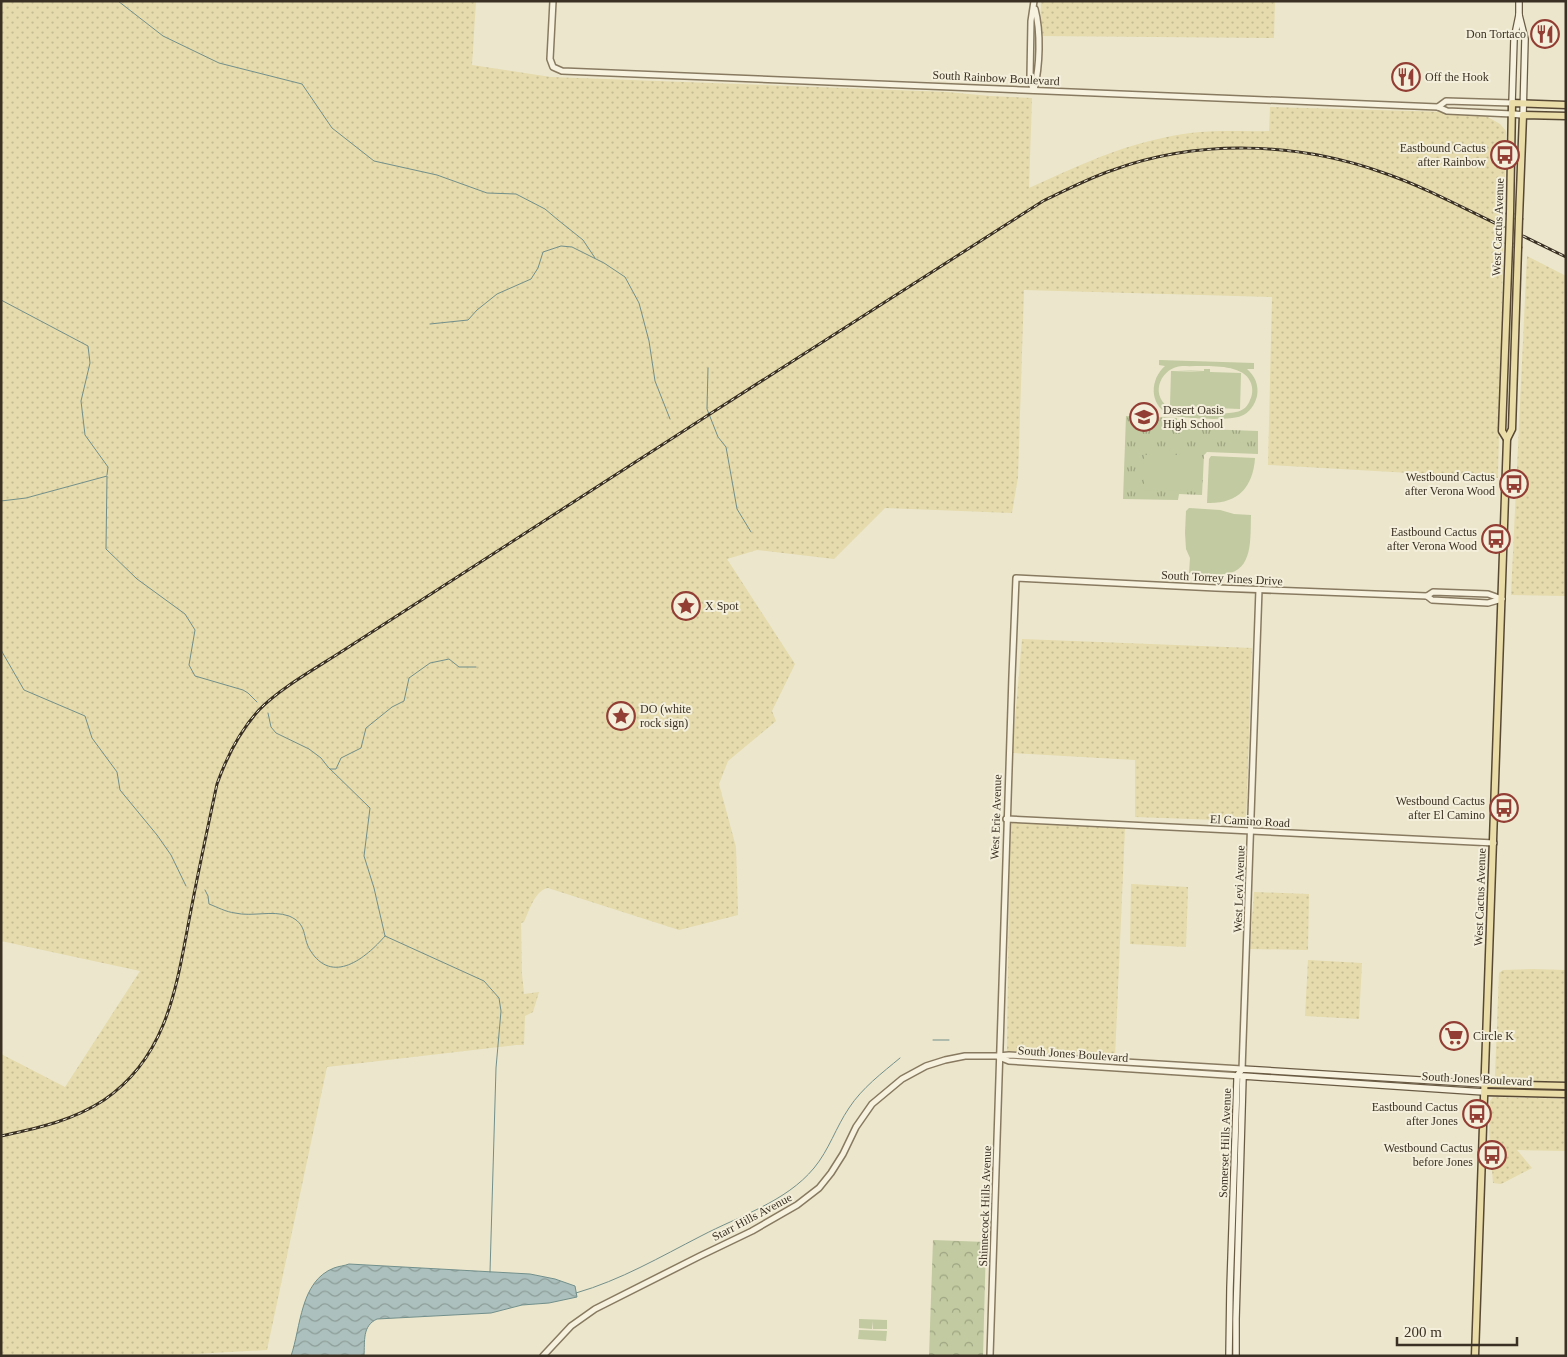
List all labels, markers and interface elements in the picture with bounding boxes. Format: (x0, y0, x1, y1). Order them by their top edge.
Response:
restaurant icon: Don Tortaco (1530, 19, 1560, 49)
place label: Don Tortaco (1466, 27, 1526, 41)
restaurant icon: Off the Hook (1391, 62, 1421, 92)
street label: South Rainbow Boulevard (932, 68, 1060, 88)
place label: Off the Hook (1425, 70, 1489, 84)
bus stop icon: Eastbound Cactus after Rainbow (1490, 140, 1520, 170)
place label: Eastbound Cactus after Rainbow (1400, 141, 1486, 169)
street label: West Cactus Avenue (1489, 178, 1507, 276)
school or university icon: Desert Oasis High School (1129, 402, 1159, 432)
place label: Desert Oasis High School (1163, 403, 1224, 431)
bus stop icon: Westbound Cactus after Verona Wood (1499, 469, 1529, 499)
place label: Westbound Cactus after Verona Wood (1405, 470, 1495, 498)
bus stop icon: Eastbound Cactus after Verona Wood (1481, 524, 1511, 554)
place label: Eastbound Cactus after Verona Wood (1387, 525, 1477, 553)
street label: South Torrey Pines Drive (1161, 568, 1283, 588)
place icon: X Spot (671, 591, 701, 621)
place label: X Spot (705, 599, 739, 613)
place icon: DO (white rock sign) (606, 701, 636, 731)
place label: DO (white rock sign) (640, 702, 691, 730)
street label: West Erie Avenue (988, 774, 1004, 860)
bus stop icon: Westbound Cactus after El Camino (1489, 793, 1519, 823)
place label: Westbound Cactus after El Camino (1396, 794, 1485, 822)
street label: El Camino Road (1210, 812, 1290, 830)
street label: West Levi Avenue (1230, 845, 1248, 933)
street label: West Cactus Avenue (1471, 848, 1489, 946)
supermarket icon: Circle K (1439, 1021, 1469, 1051)
place label: Circle K (1473, 1029, 1514, 1043)
street label: South Jones Boulevard (1017, 1043, 1129, 1065)
street label: South Jones Boulevard (1421, 1069, 1533, 1089)
street label: Somerset Hills Avenue (1216, 1088, 1234, 1198)
bus stop icon: Eastbound Cactus after Jones (1462, 1099, 1492, 1129)
place label: Eastbound Cactus after Jones (1372, 1100, 1458, 1128)
bus stop icon: Westbound Cactus before Jones (1477, 1140, 1507, 1170)
place label: Westbound Cactus before Jones (1384, 1141, 1473, 1169)
street label: Shinnecock Hills Avenue (976, 1145, 994, 1267)
street label: Starr Hills Avenue (710, 1190, 794, 1244)
scale bar (1397, 1314, 1517, 1346)
text: 200 m (1404, 1324, 1442, 1340)

